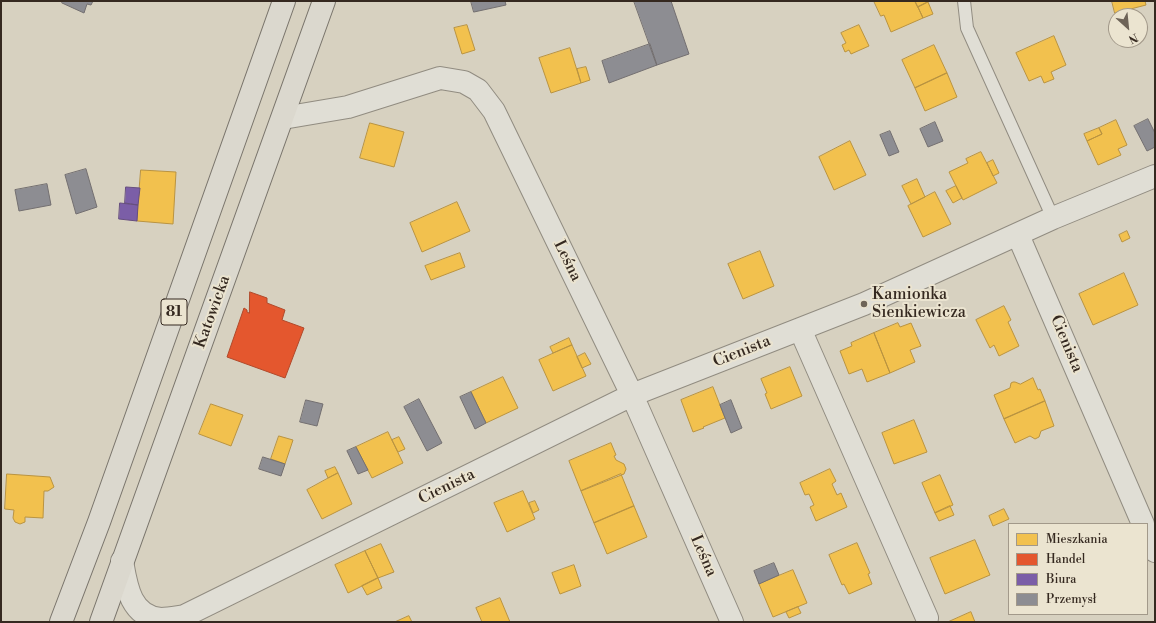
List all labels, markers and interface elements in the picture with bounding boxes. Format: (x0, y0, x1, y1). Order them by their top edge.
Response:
north arrow (1108, 8, 1148, 48)
text: N (1126, 30, 1140, 46)
street label: Leśna (549, 237, 585, 285)
street label: Katowicka (191, 273, 235, 351)
place label: Kamionka Sienkiewicza (872, 285, 966, 323)
road number: 81 (161, 299, 187, 325)
marker: Kamionka Sienkiewicza (859, 299, 869, 309)
street label: Cienista (1045, 312, 1087, 376)
street label: Cienista (710, 332, 774, 372)
street label: Cienista (416, 465, 478, 509)
legend (1008, 523, 1148, 615)
street label: Leśna (685, 532, 721, 580)
text: Mieszkania (1046, 532, 1108, 547)
text: Handel (1046, 552, 1085, 567)
text: Biura (1046, 572, 1076, 587)
text: Przemysł (1046, 592, 1096, 607)

